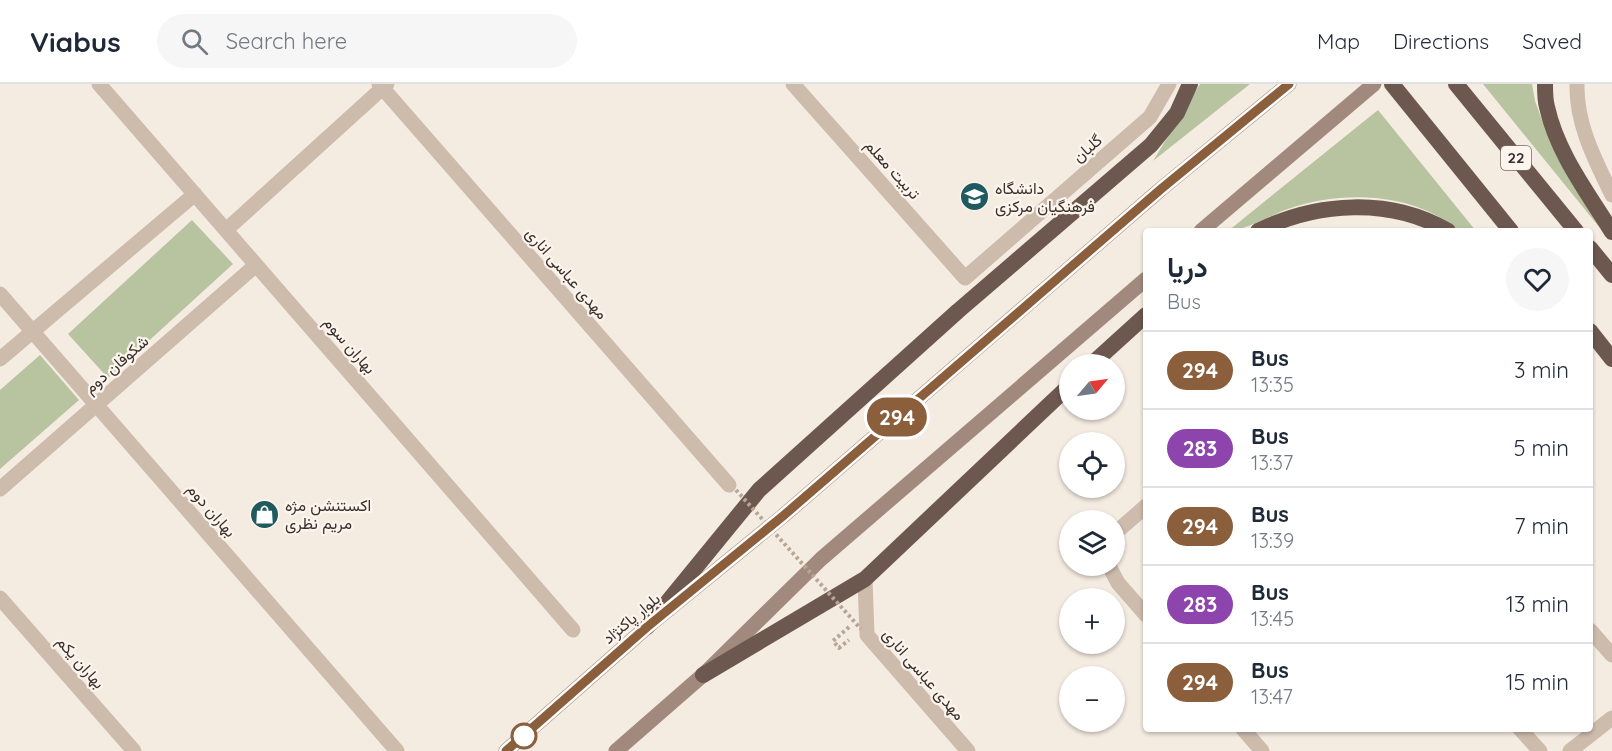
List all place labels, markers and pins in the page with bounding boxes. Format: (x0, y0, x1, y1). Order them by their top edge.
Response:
place label: دانشگاه فرهنگیان مرکزی (995, 178, 1095, 217)
school or university icon: دانشگاه فرهنگیان مرکزی (958, 181, 990, 213)
place label: اکستنشن مژه مریم نظری (285, 495, 371, 534)
shop icon: اکستنشن مژه مریم نظری (248, 498, 280, 530)
unlabelled marker (511, 723, 537, 749)

